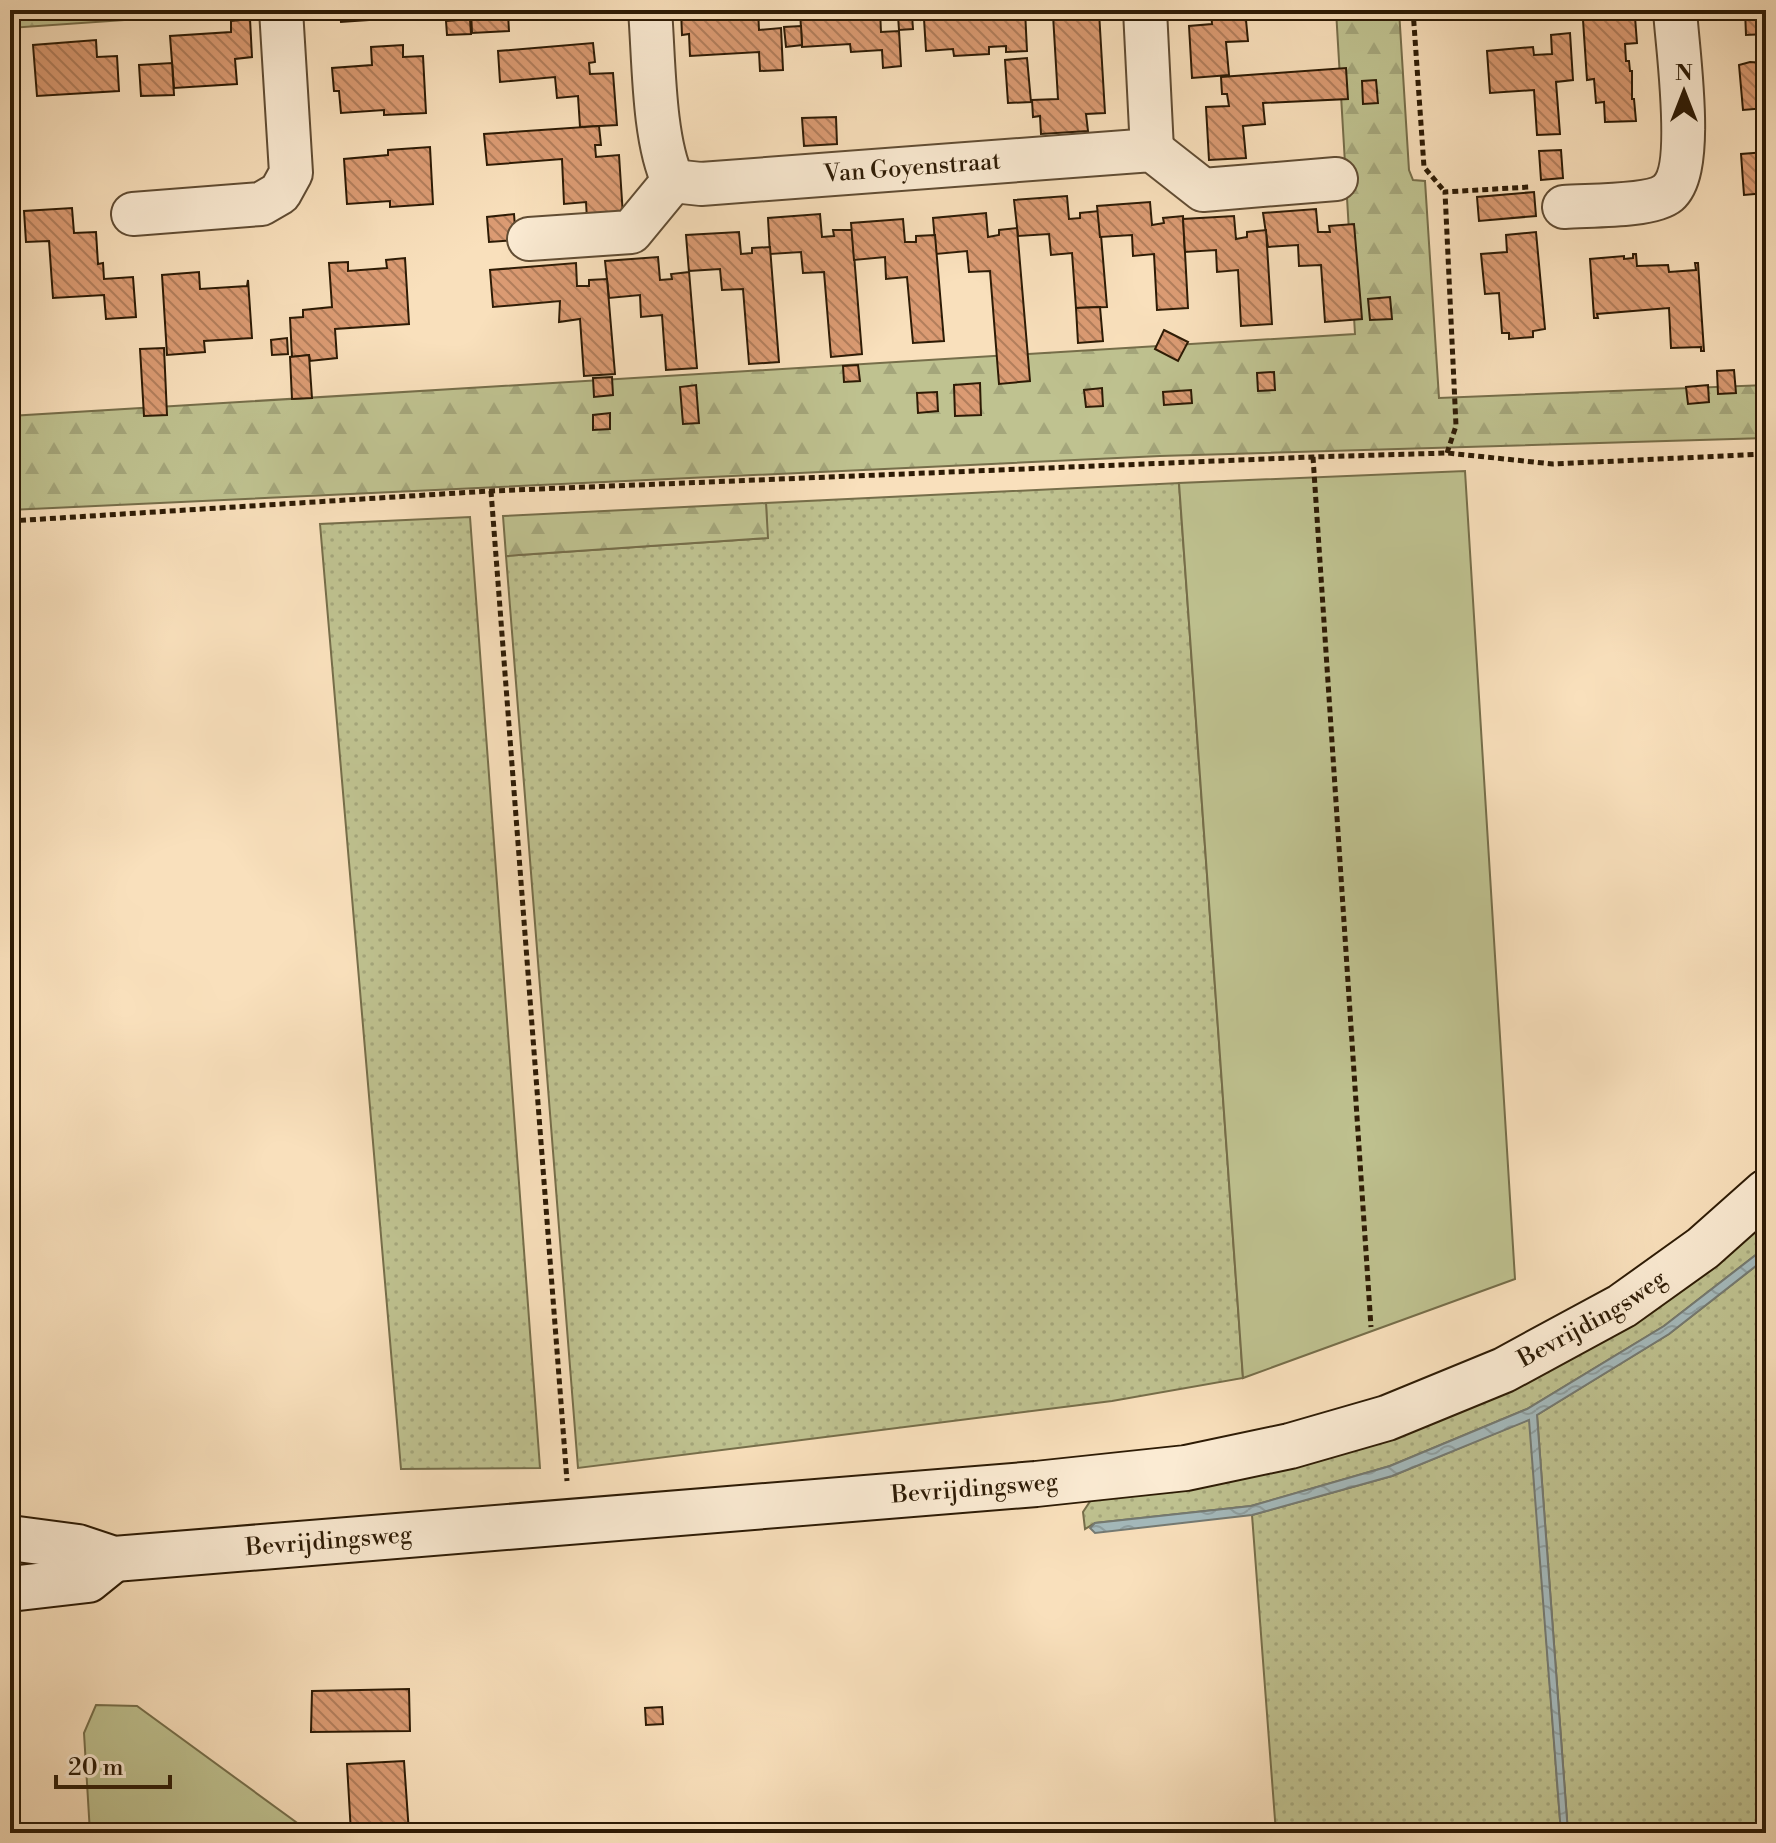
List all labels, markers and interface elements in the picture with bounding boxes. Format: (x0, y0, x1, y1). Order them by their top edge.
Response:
north arrow (1644, 52, 1724, 132)
text: N (1675, 60, 1693, 87)
street label: Van Goyenstraat (822, 146, 1002, 190)
street label: Bevrijdingsweg (1512, 1264, 1673, 1375)
street label: Bevrijdingsweg (889, 1467, 1060, 1511)
street label: Bevrijdingsweg (243, 1520, 414, 1563)
scale bar (56, 1739, 170, 1789)
text: 20 m (68, 1753, 124, 1783)

